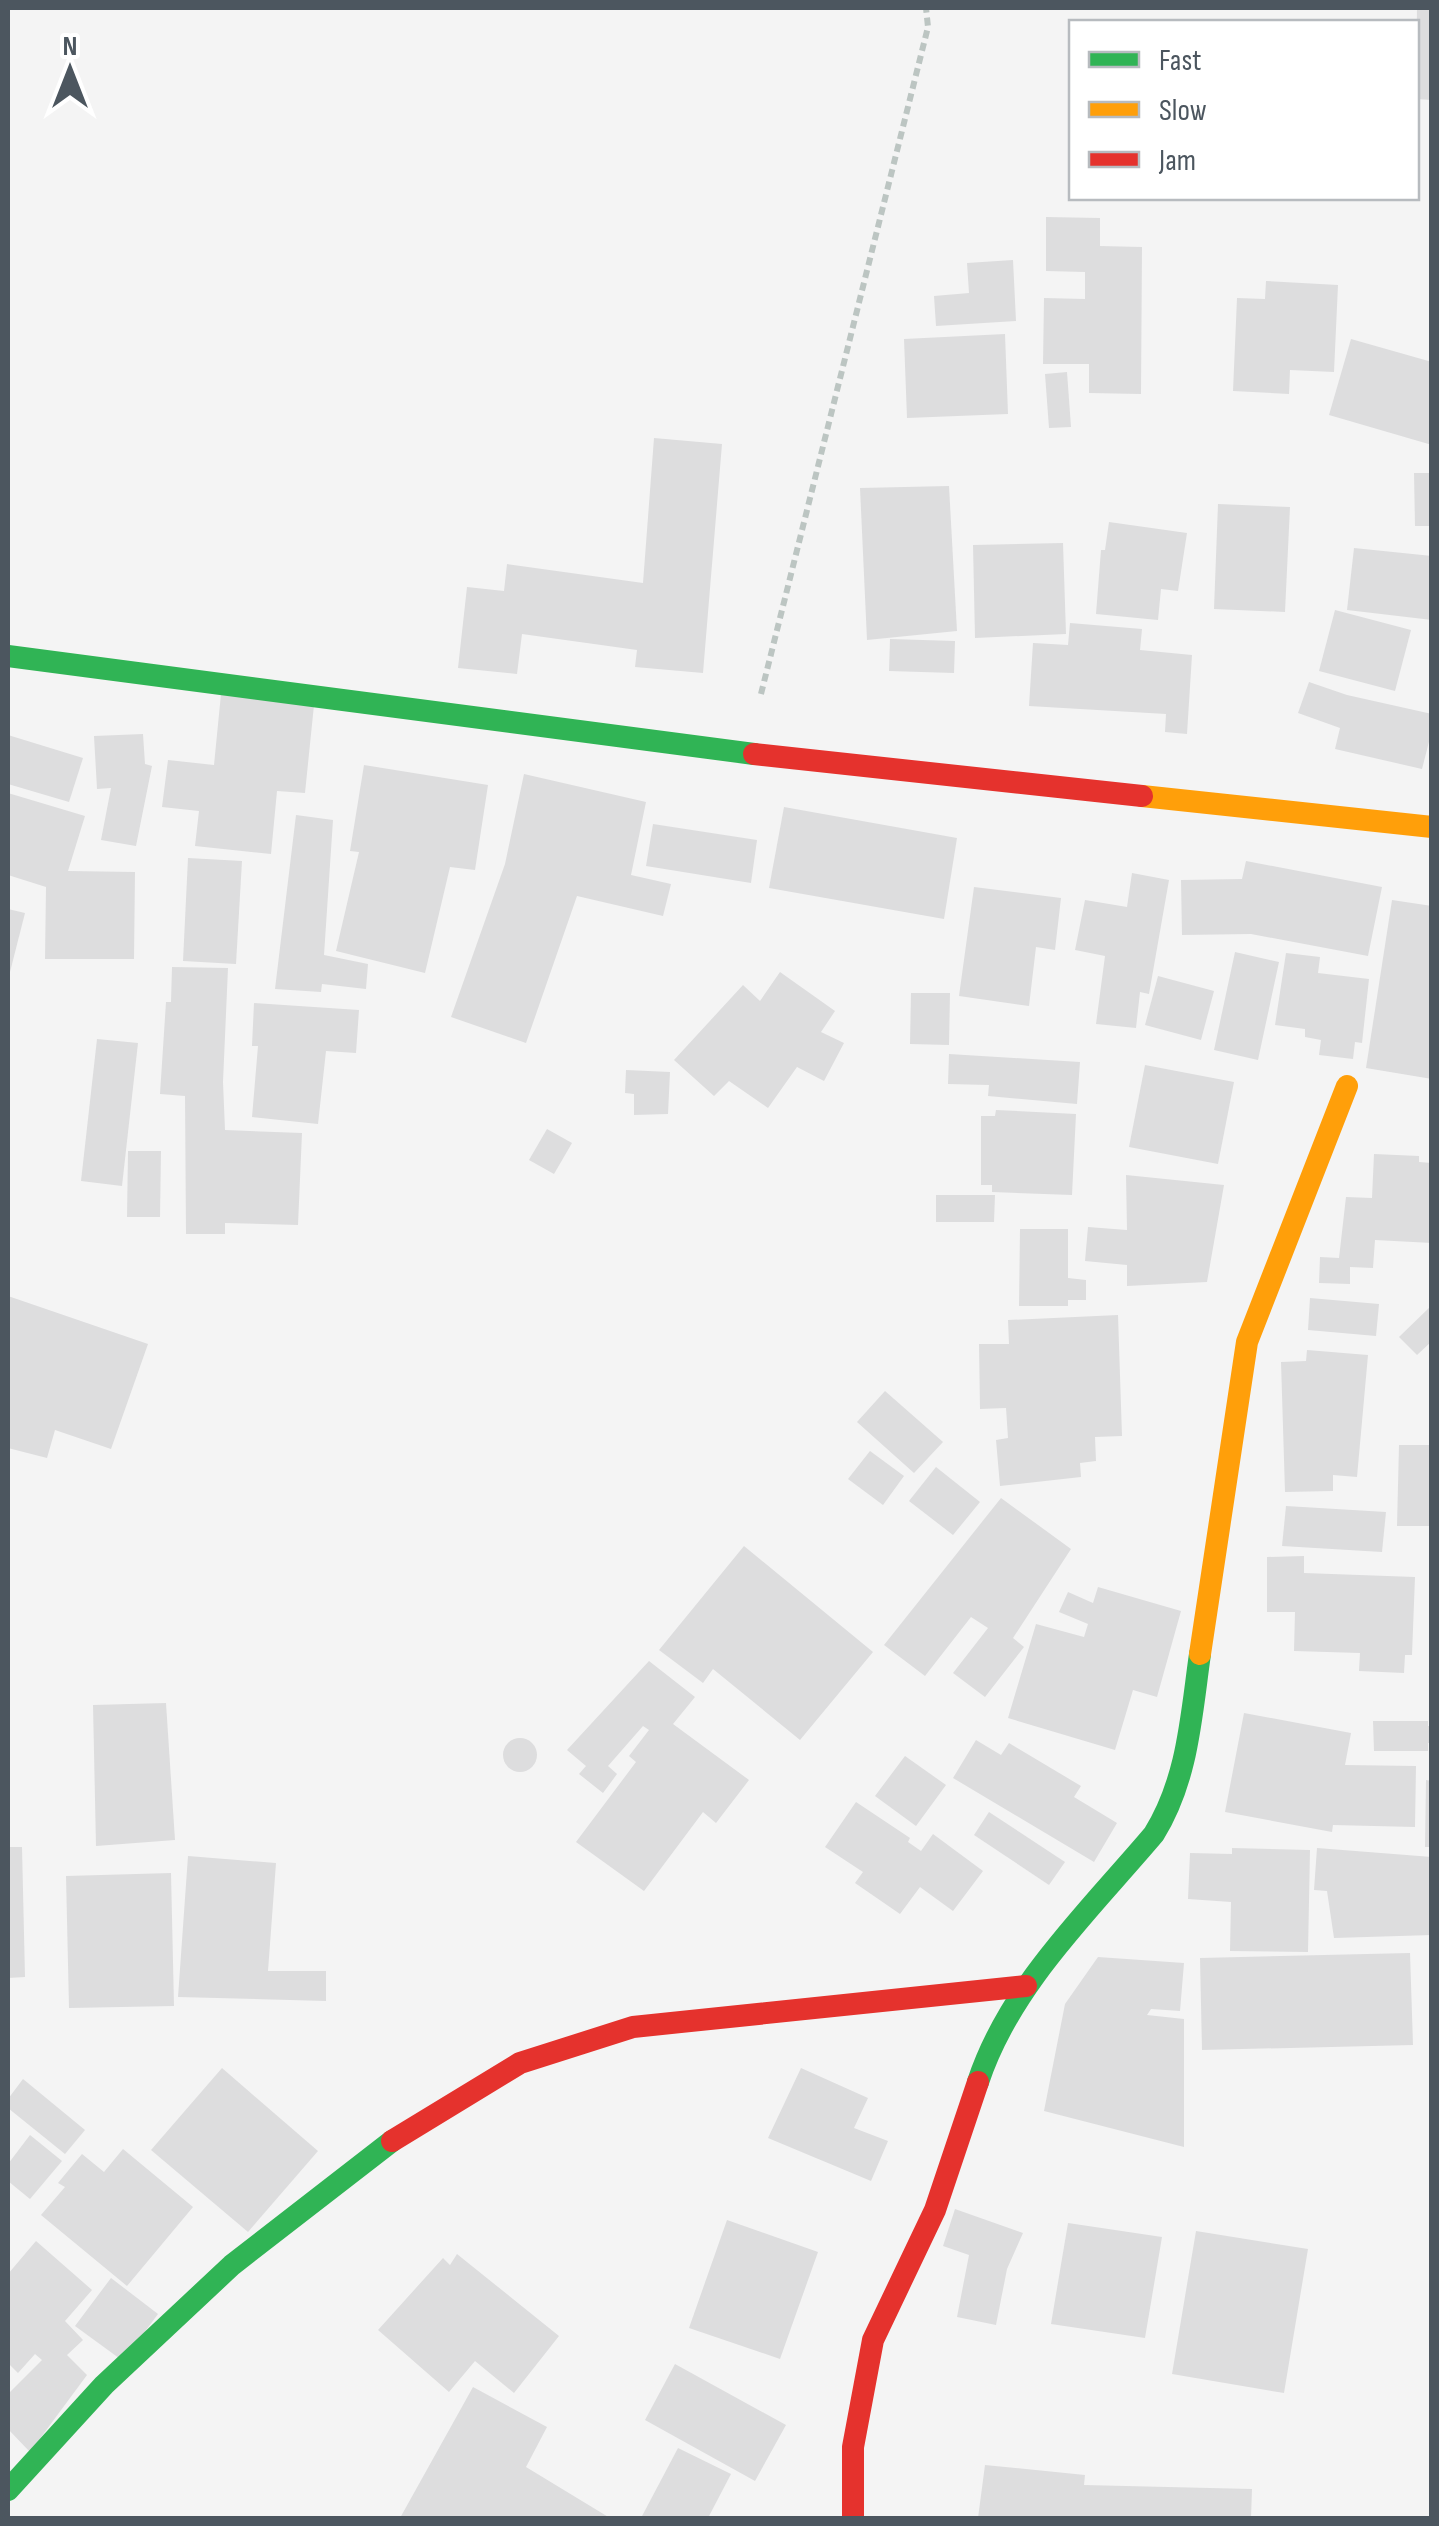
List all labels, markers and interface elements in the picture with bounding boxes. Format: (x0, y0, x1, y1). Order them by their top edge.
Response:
north arrow (20, 20, 120, 120)
legend (1069, 20, 1419, 200)
text: N (63, 30, 77, 63)
text: Fast (1159, 43, 1201, 79)
text: Slow (1159, 93, 1207, 129)
text: Jam (1158, 143, 1196, 179)

